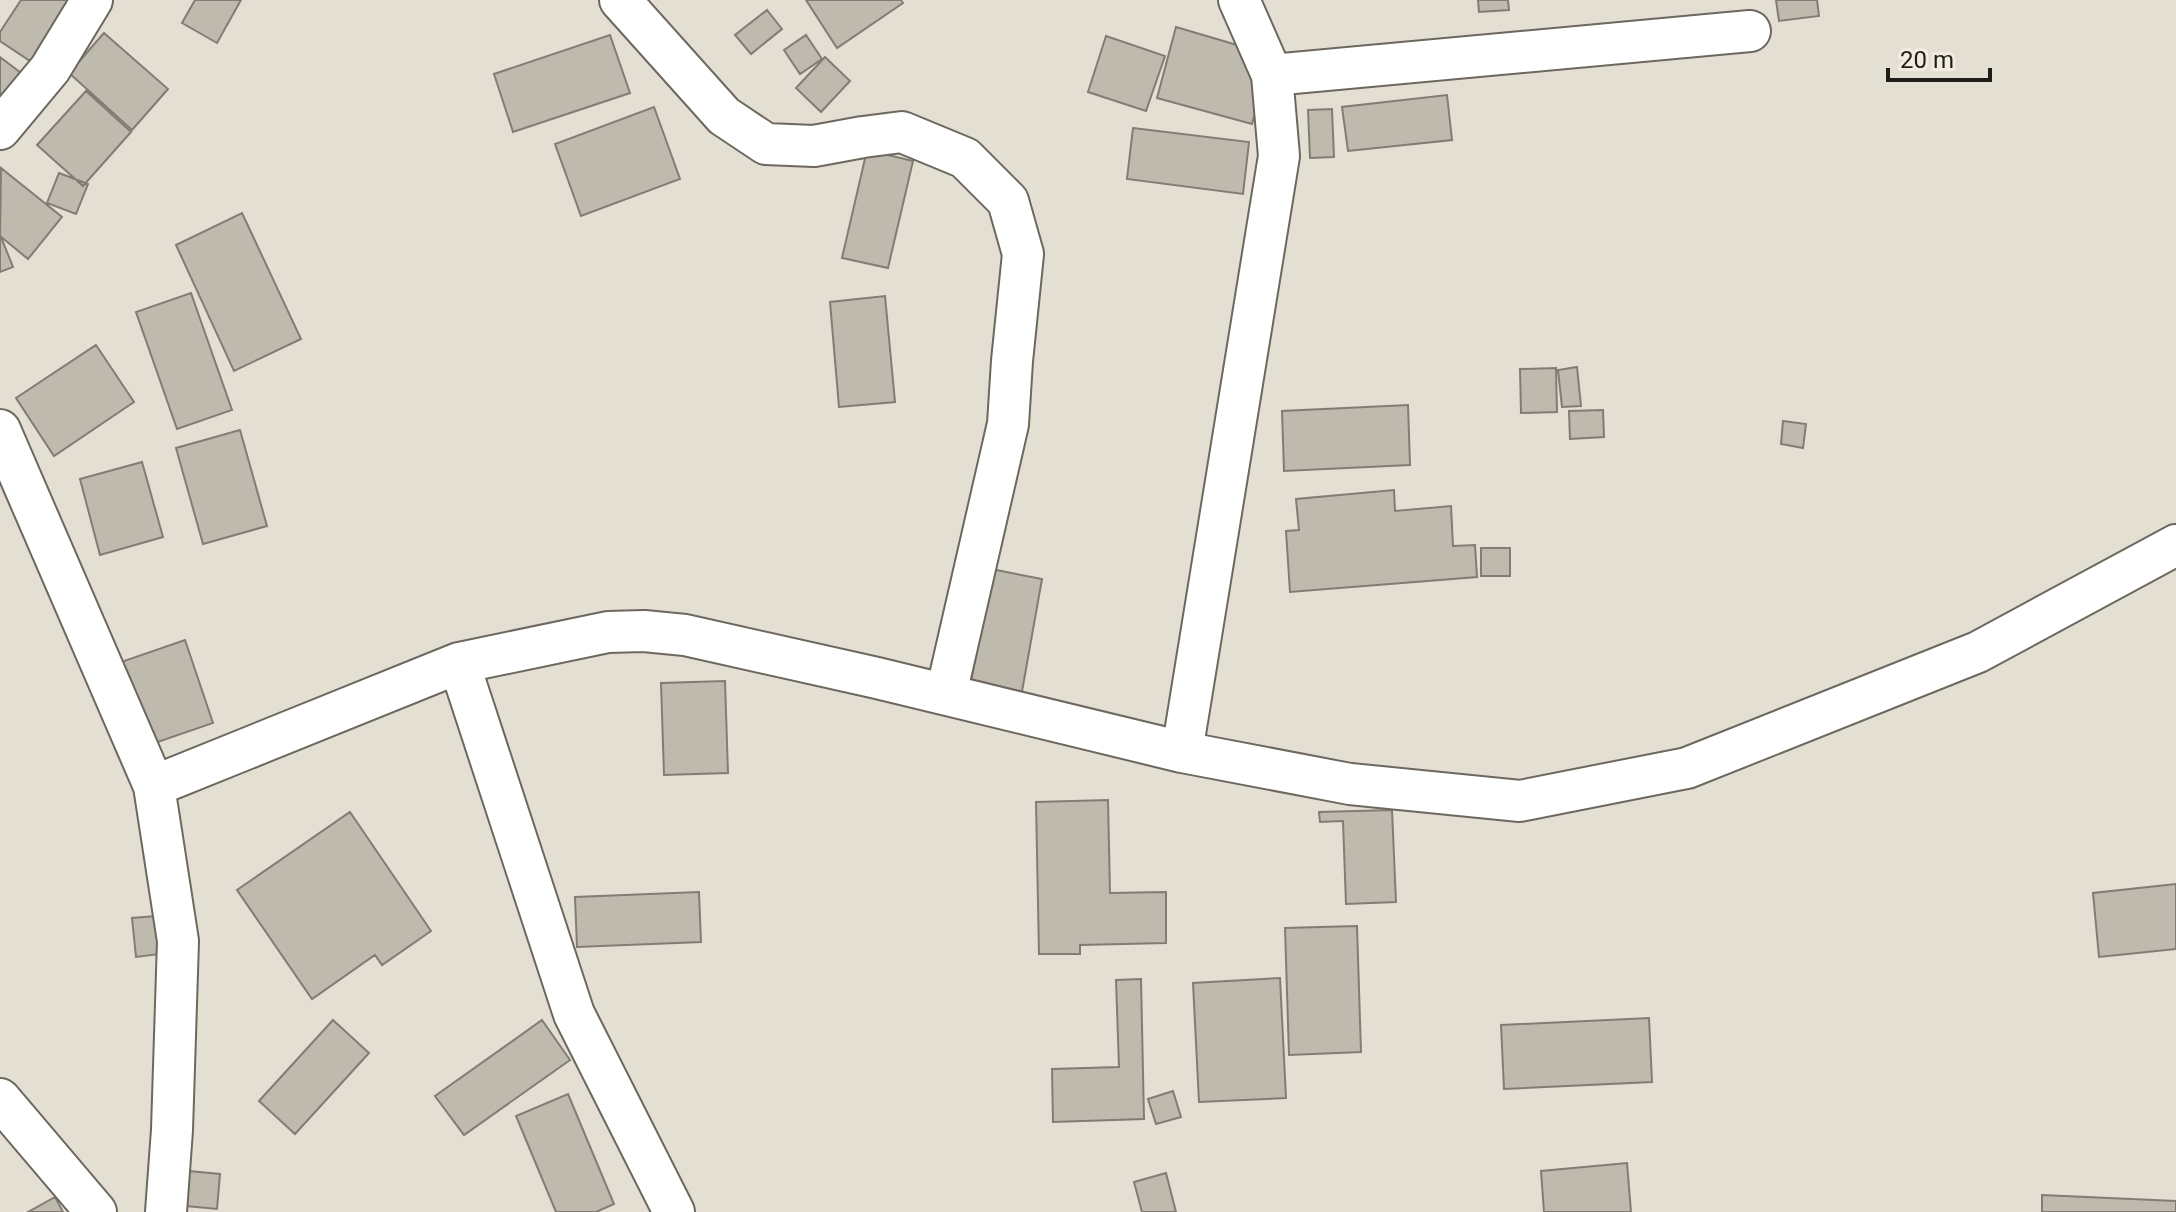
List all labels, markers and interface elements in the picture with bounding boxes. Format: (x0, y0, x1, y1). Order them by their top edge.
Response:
scale bar (1888, 32, 1990, 82)
text: 20 m (1900, 46, 1954, 74)

